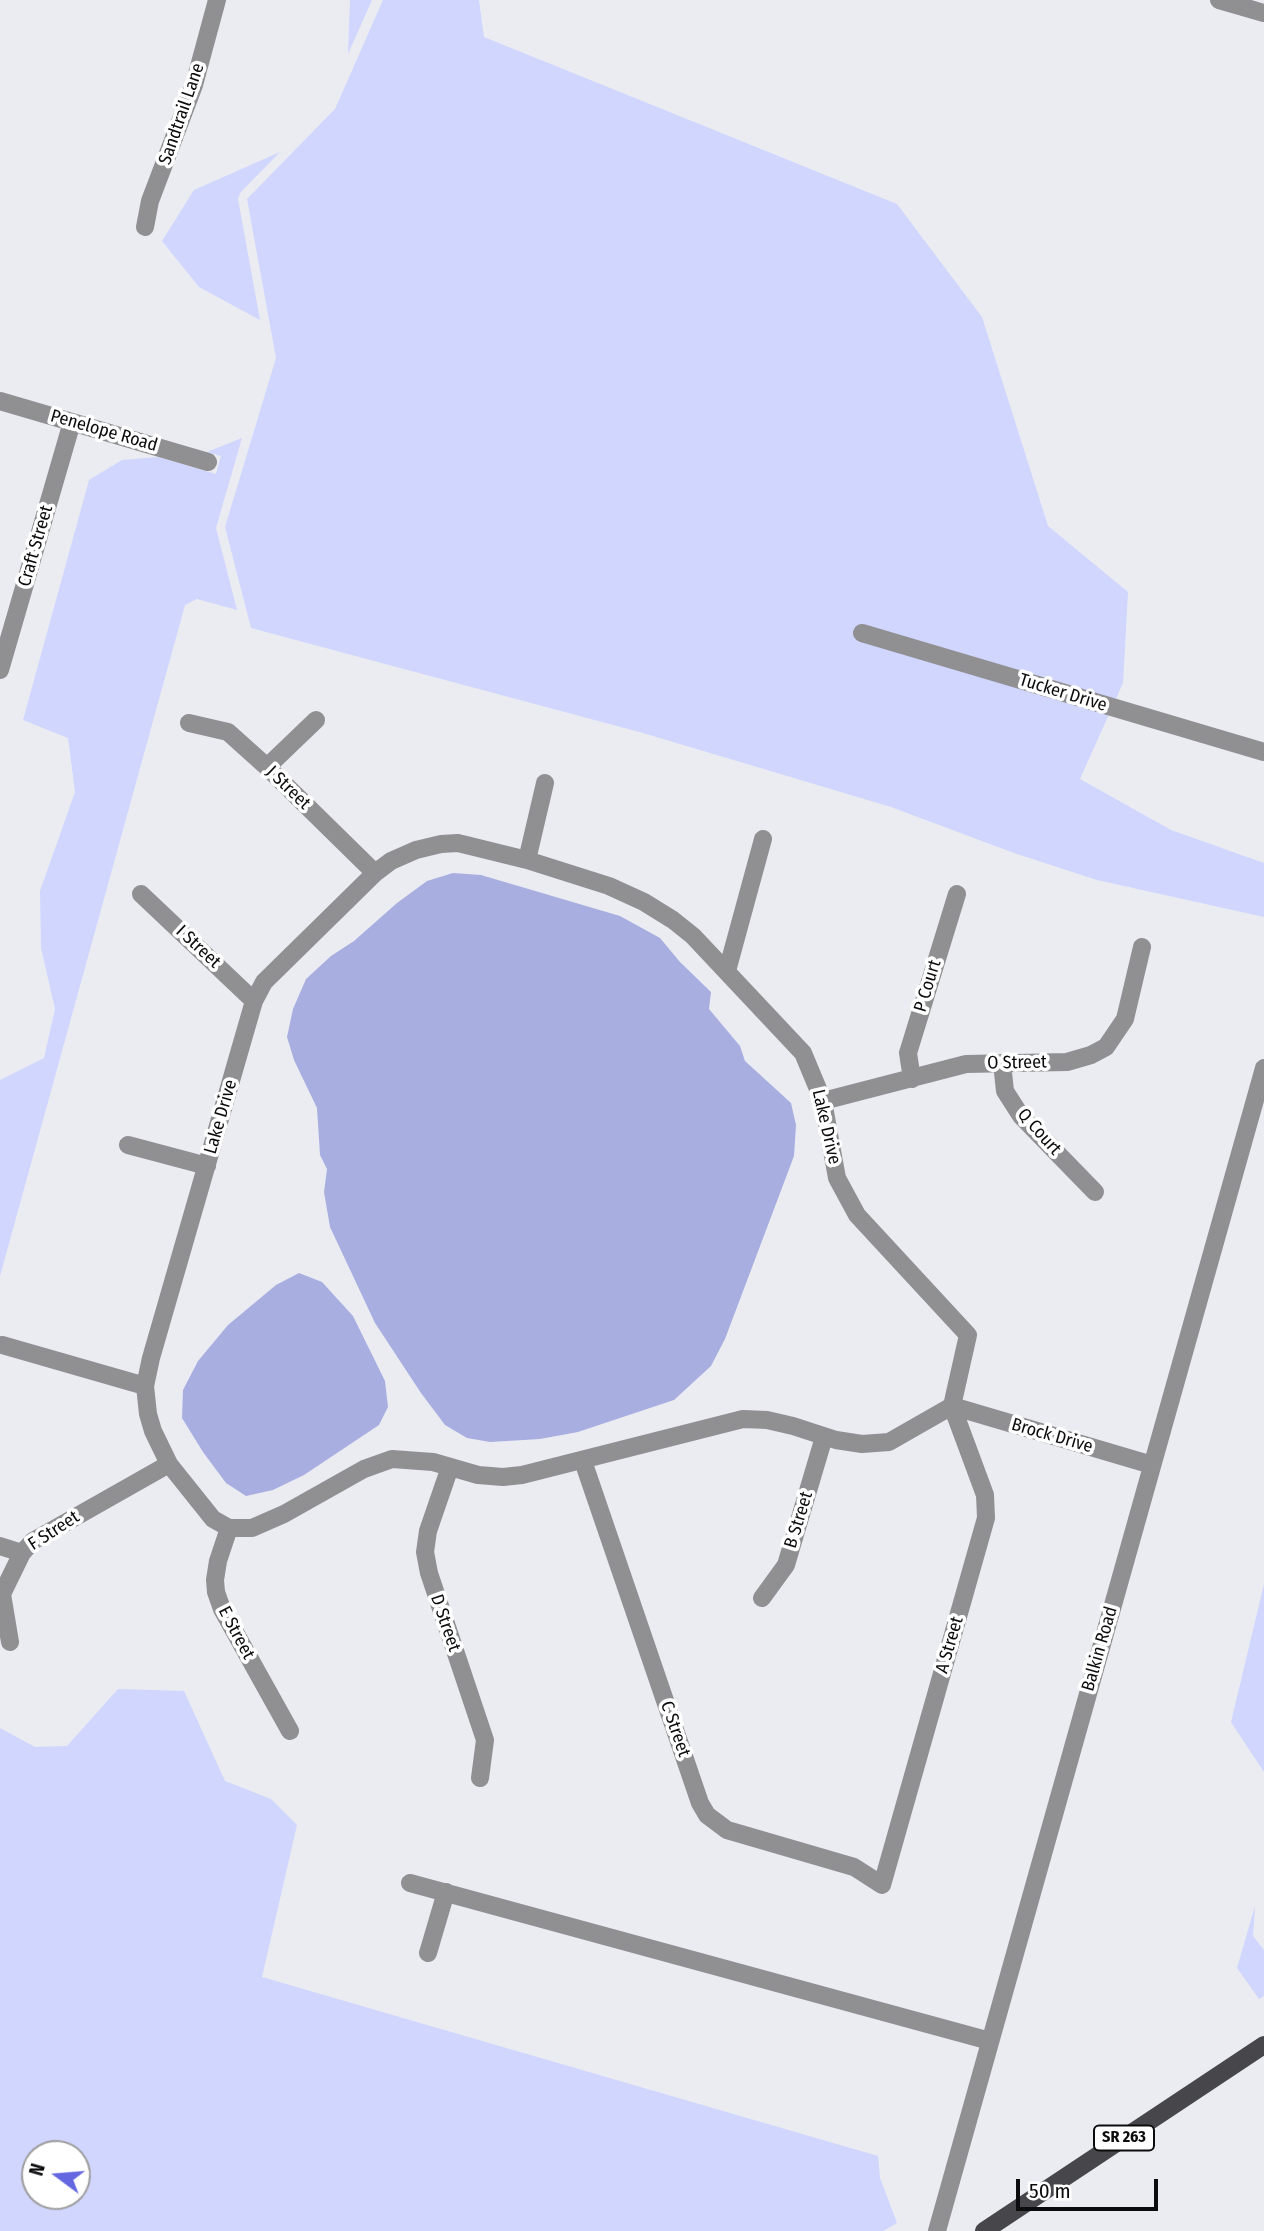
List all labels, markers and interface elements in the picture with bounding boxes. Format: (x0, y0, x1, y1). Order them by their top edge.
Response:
street label: Sandtrail Lane (155, 60, 209, 168)
street label: Penelope Road (48, 405, 160, 457)
street label: Craft Street (14, 503, 58, 589)
street label: Tucker Drive (1017, 669, 1109, 717)
street label: J Street (261, 762, 315, 814)
street label: I Street (171, 921, 225, 973)
street label: P Court (910, 957, 946, 1015)
street label: O Street (987, 1052, 1047, 1074)
street label: Lake Drive (200, 1077, 242, 1157)
street label: Lake Drive (807, 1087, 845, 1167)
street label: Q Court (1012, 1104, 1066, 1160)
street label: Brock Drive (1009, 1414, 1095, 1458)
street label: B Street (780, 1489, 818, 1551)
street label: F Street (24, 1507, 84, 1555)
street label: D Street (425, 1592, 465, 1654)
street label: E Street (213, 1603, 259, 1663)
street label: Balkin Road (1078, 1604, 1122, 1694)
street label: A Street (932, 1614, 968, 1676)
street label: C Street (655, 1698, 695, 1760)
road number: SR 263 (1094, 2126, 1154, 2150)
north arrow (21, 2140, 91, 2210)
text: N (25, 2161, 50, 2178)
scale bar (1019, 2164, 1161, 2208)
text: 50 m (1029, 2178, 1071, 2204)

